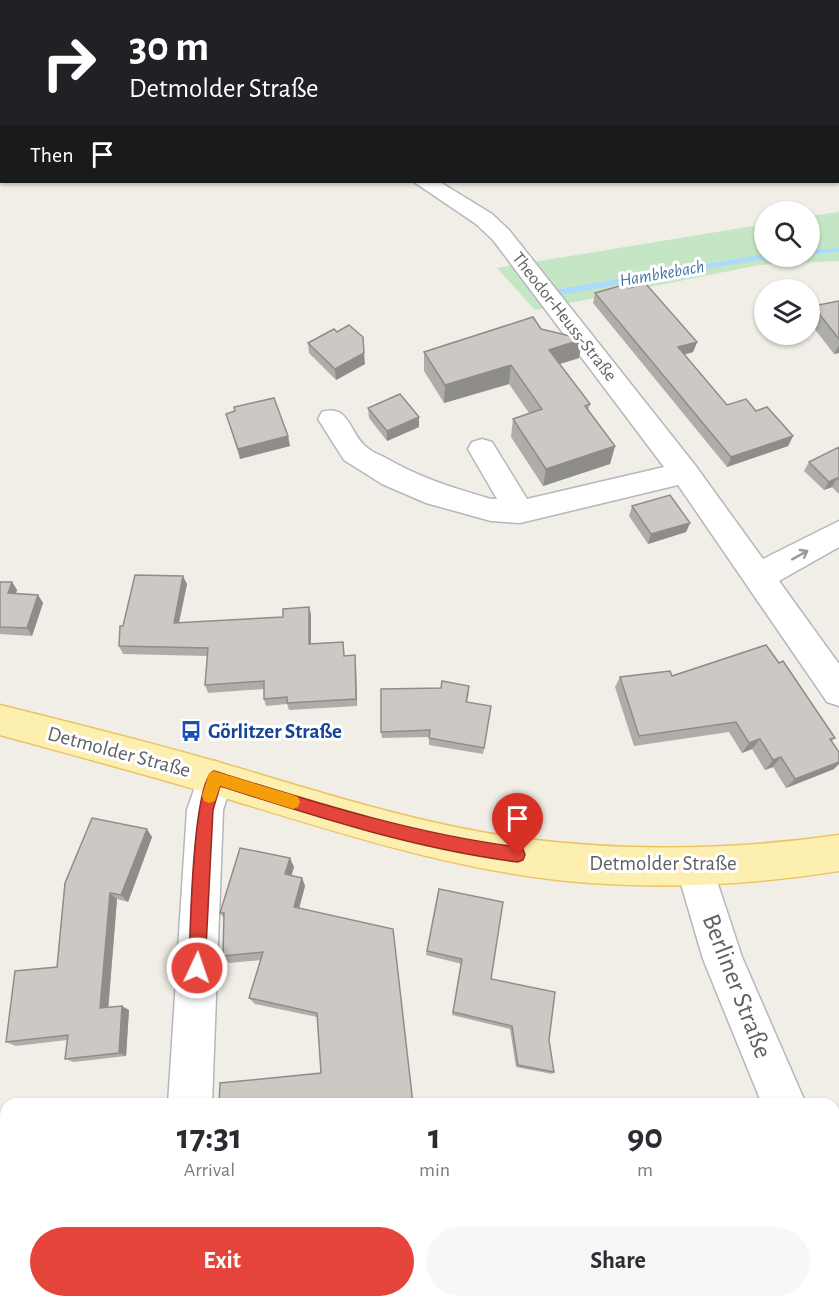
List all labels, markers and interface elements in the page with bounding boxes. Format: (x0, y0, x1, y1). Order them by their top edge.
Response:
icon: right (30, 24, 108, 102)
text: 30 m (129, 26, 209, 68)
text: Detmolder Straße (129, 75, 318, 102)
icon: arrive (86, 138, 119, 171)
text: Then (30, 144, 74, 166)
map controls (754, 201, 820, 345)
button: search (754, 201, 820, 267)
street label: Theodor-Heuss-Straße (508, 249, 620, 385)
water label: Hambkebach (618, 258, 706, 290)
button: layers (754, 279, 820, 345)
one-way arrow (791, 548, 808, 560)
bus stop icon: Görlitzer Straße (179, 719, 203, 743)
place label: Görlitzer Straße (208, 721, 342, 742)
street label: Detmolder Straße (45, 723, 193, 781)
pin (492, 793, 543, 855)
icon: arrive (501, 802, 534, 835)
street label: Detmolder Straße (589, 853, 737, 874)
street label: Berliner Straße (698, 910, 776, 1062)
position arrow (165, 936, 229, 1000)
text: 17:31 (177, 1119, 242, 1155)
text: 1 (428, 1119, 441, 1155)
text: 90 (627, 1119, 663, 1155)
text: Arrival (184, 1160, 235, 1180)
text: min (419, 1160, 450, 1180)
text: m (637, 1160, 653, 1180)
button: Exit (30, 1227, 414, 1296)
button: Share (426, 1227, 810, 1296)

